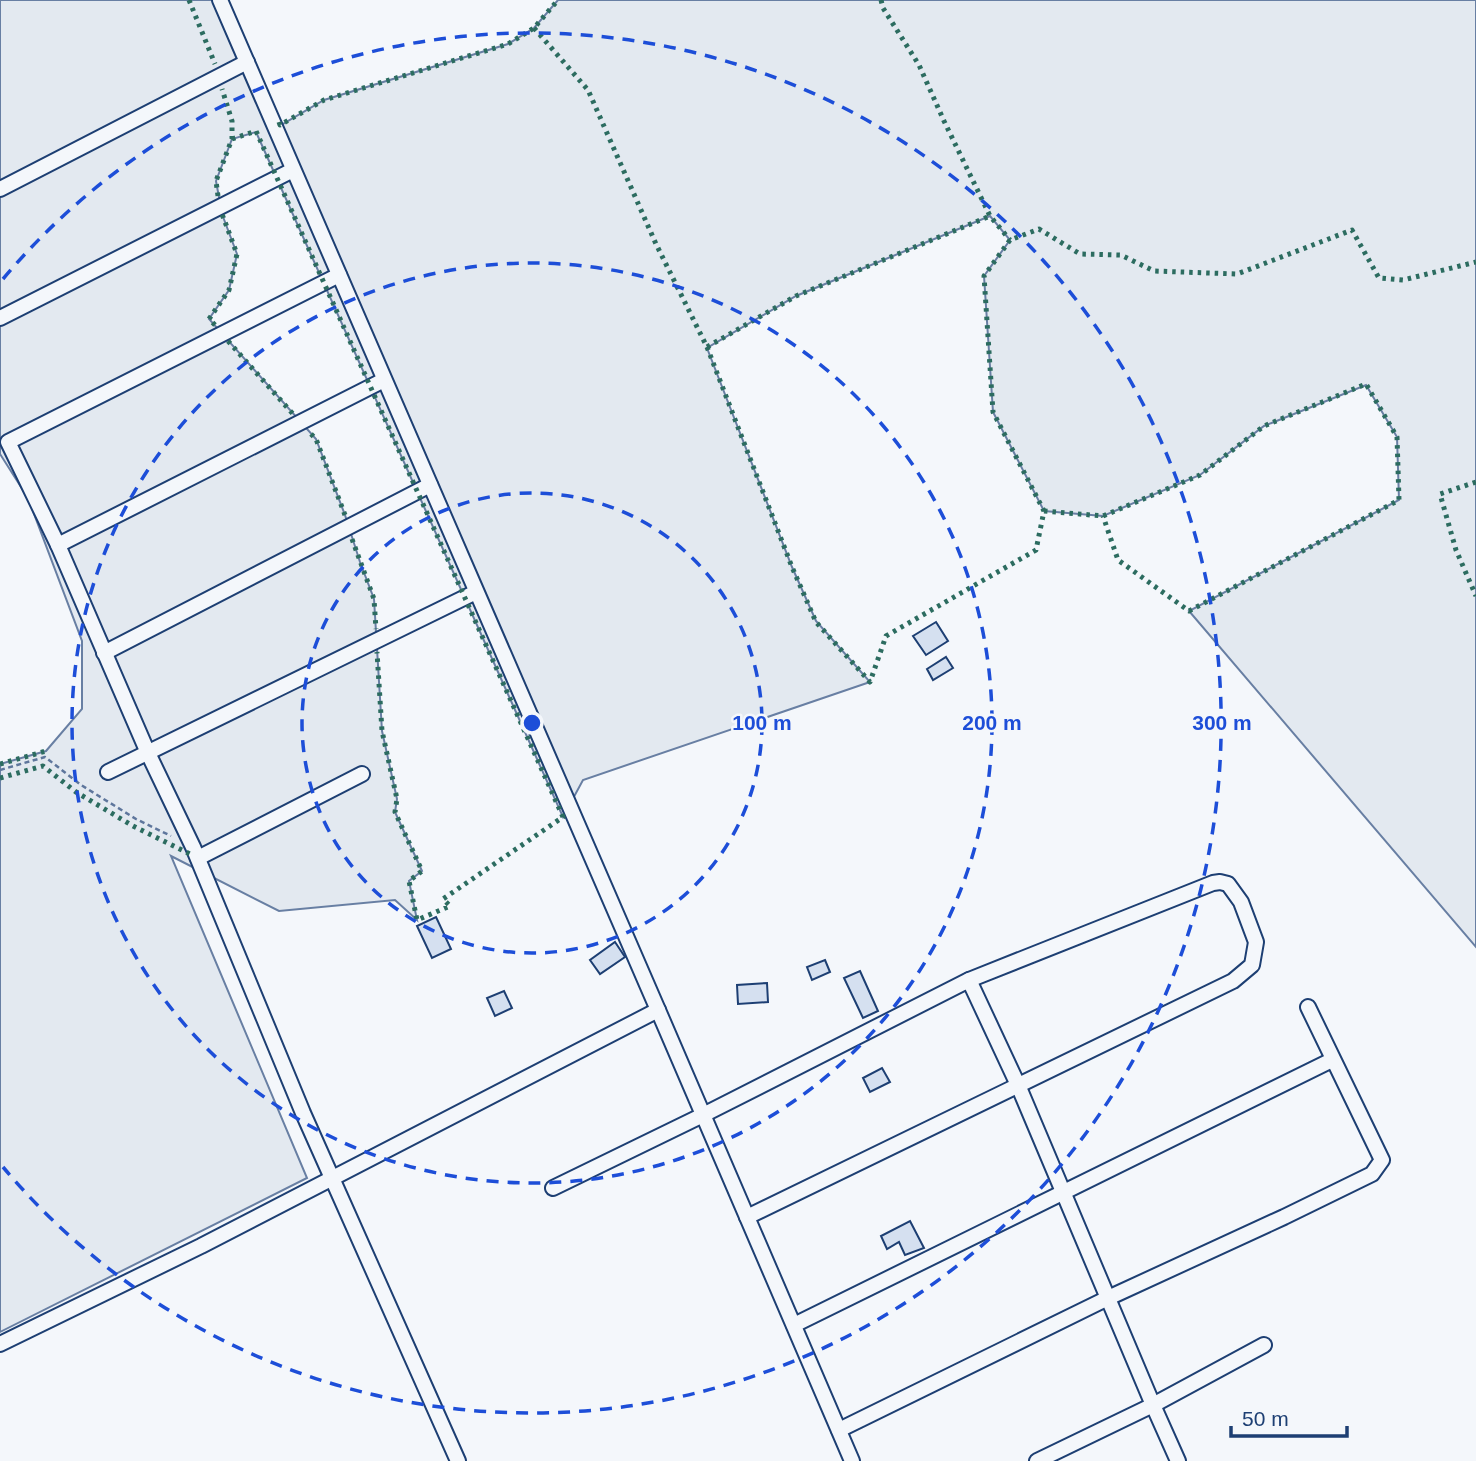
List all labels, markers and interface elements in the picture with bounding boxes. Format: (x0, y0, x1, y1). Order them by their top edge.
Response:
centre of rings (520, 711, 544, 735)
text: 100 m (732, 711, 792, 734)
text: 200 m (962, 711, 1022, 734)
text: 300 m (1192, 711, 1252, 734)
scale bar (1231, 1394, 1346, 1438)
text: 50 m (1242, 1407, 1289, 1430)

